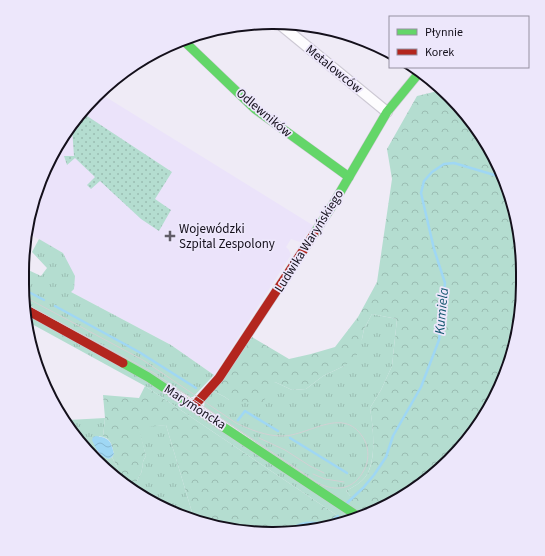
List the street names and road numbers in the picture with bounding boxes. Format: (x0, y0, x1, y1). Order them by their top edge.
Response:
street label: Metalowców (302, 41, 367, 98)
street label: Odlewników (232, 84, 296, 142)
street label: Ludwika Waryńskiego (270, 186, 348, 296)
street label: Marymoncka (160, 380, 230, 434)

